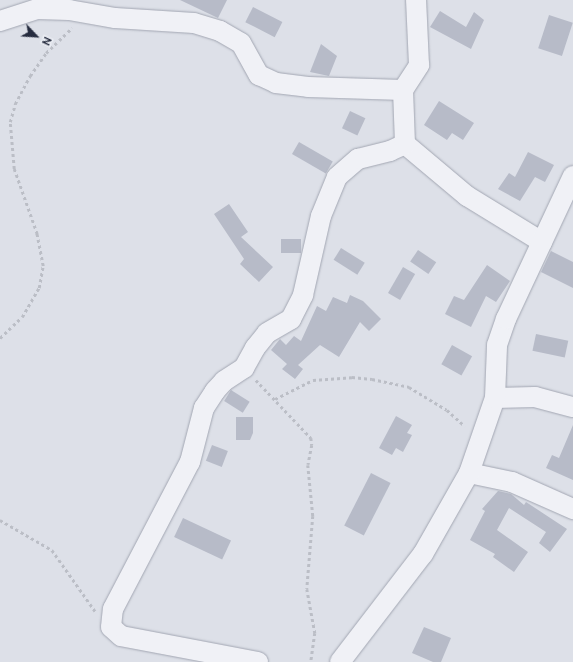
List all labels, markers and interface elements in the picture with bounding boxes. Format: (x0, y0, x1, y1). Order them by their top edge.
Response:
north arrow (16, 16, 56, 56)
text: N (40, 35, 54, 47)

